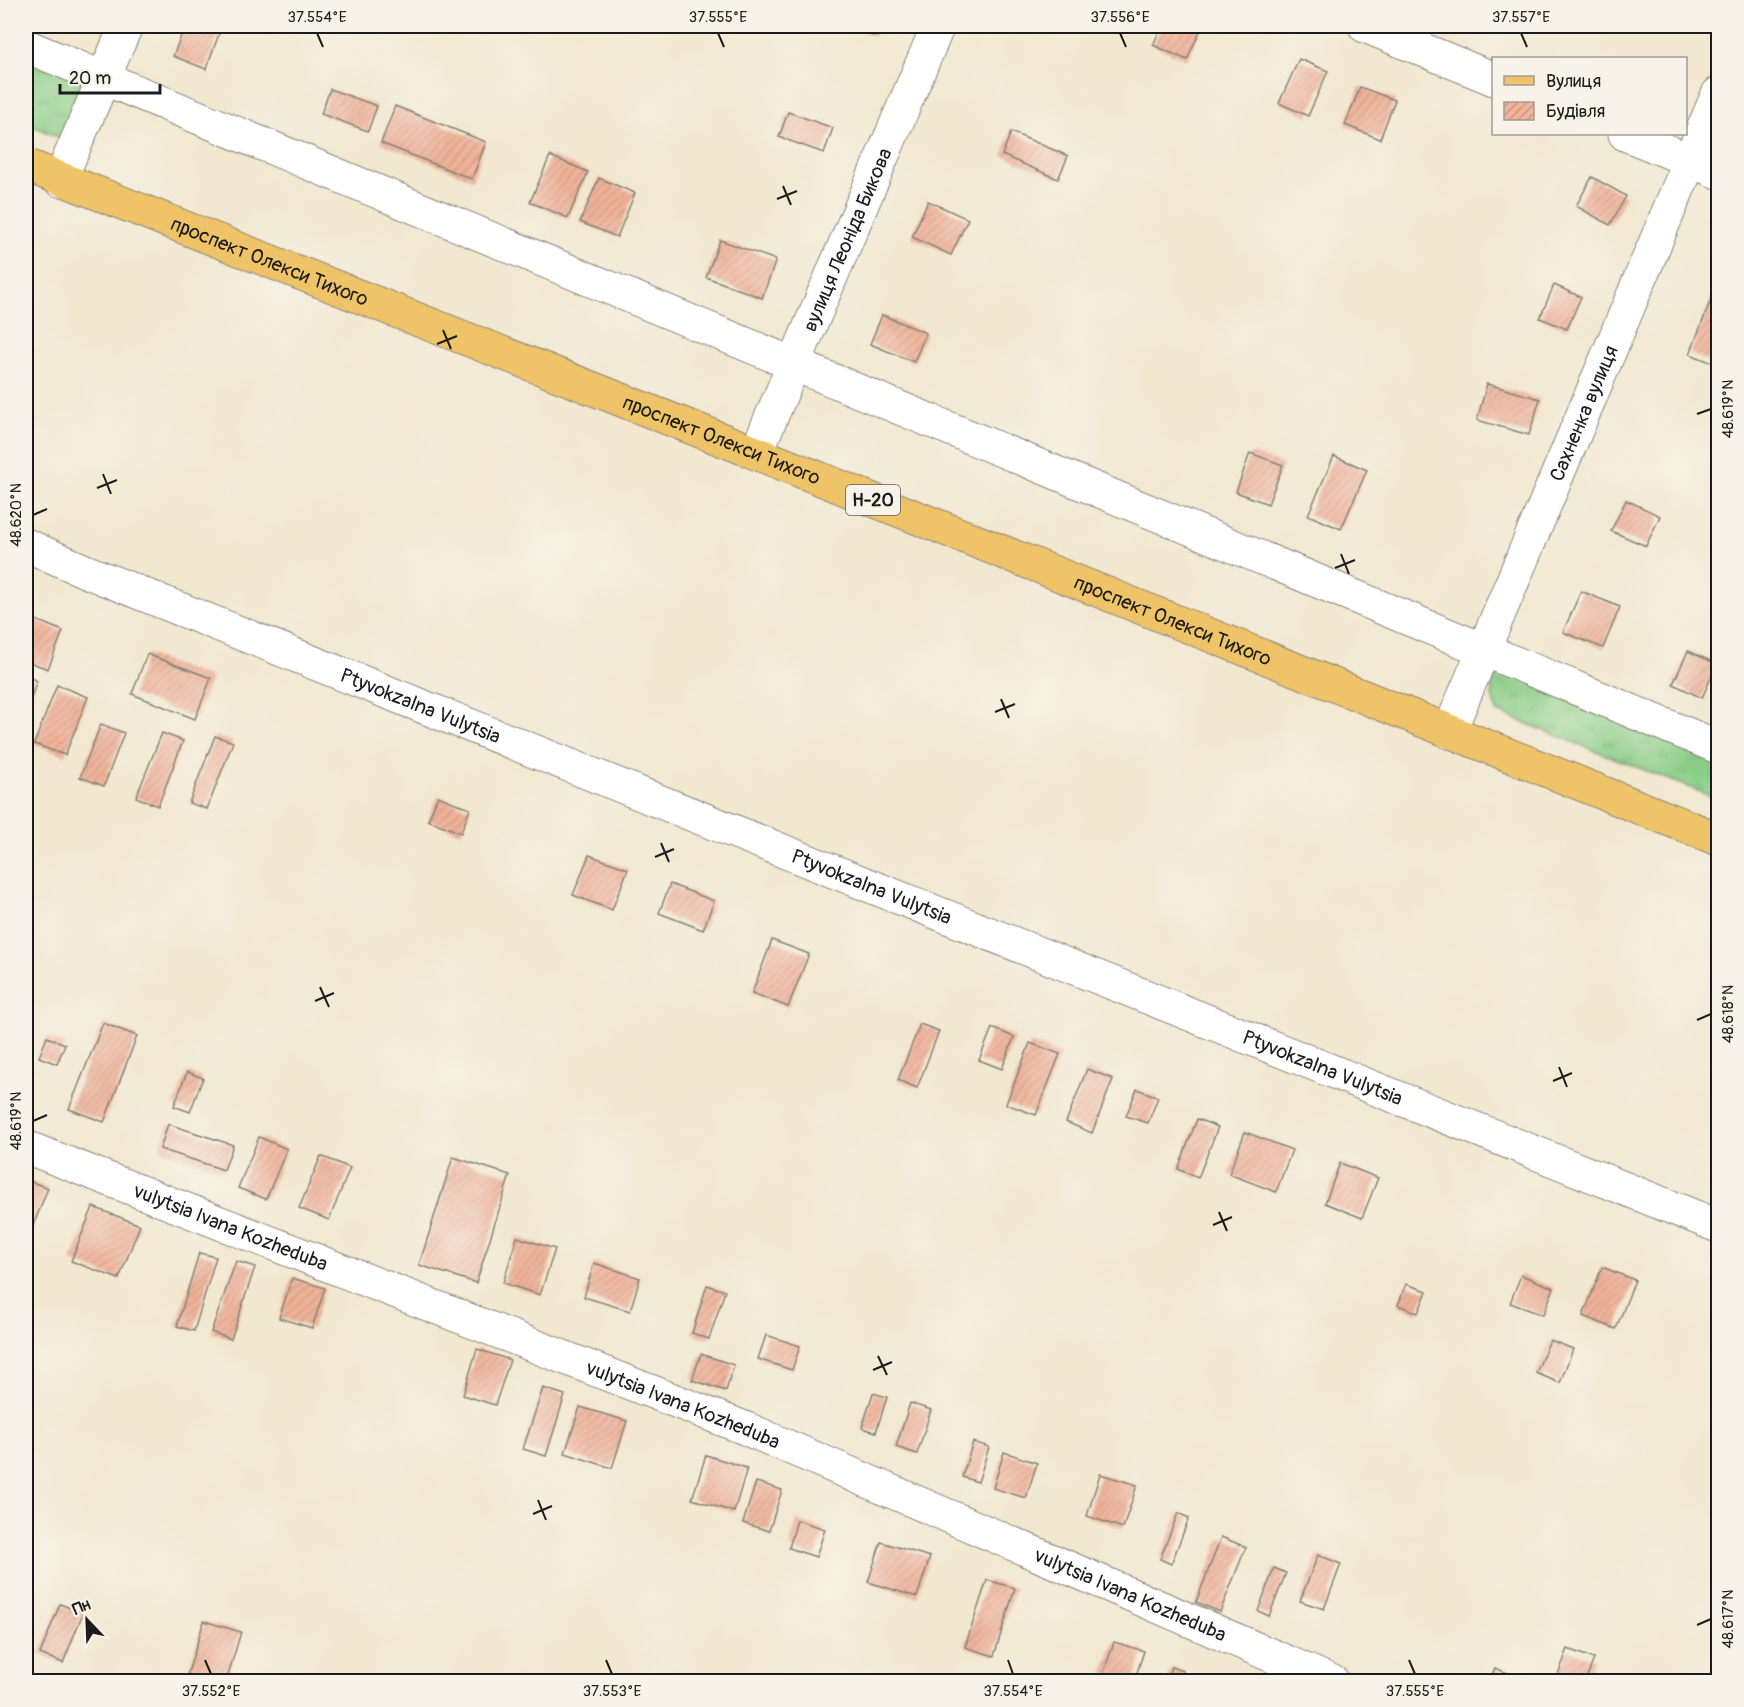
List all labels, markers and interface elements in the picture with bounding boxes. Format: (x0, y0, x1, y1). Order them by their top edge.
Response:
text: 37.554°E (288, 8, 347, 27)
text: 37.555°E (689, 8, 747, 27)
text: 37.556°E (1091, 8, 1150, 27)
text: 37.557°E (1492, 8, 1550, 27)
scale bar (60, 57, 160, 95)
legend (1492, 57, 1687, 135)
text: 20 m (69, 67, 111, 90)
text: Вулиця (1546, 70, 1601, 93)
text: Будівля (1546, 100, 1605, 123)
street label: вулиця Леоніда Бикова (797, 144, 898, 335)
street label: проспект Олекси Тихого (167, 211, 372, 312)
street label: Сахненка вулиця (1544, 342, 1624, 485)
text: 48.619°N (1719, 380, 1738, 438)
street label: проспект Олекси Тихого (619, 390, 824, 491)
text: 48.620°N (7, 483, 26, 547)
road number: Н-20 (846, 485, 900, 515)
street label: проспект Олекси Тихого (1070, 570, 1275, 672)
street label: Ptyvokzalna Vulytsia (337, 663, 504, 749)
street label: Ptyvokzalna Vulytsia (788, 844, 955, 930)
text: 48.618°N (1719, 985, 1738, 1043)
street label: Ptyvokzalna Vulytsia (1239, 1025, 1406, 1111)
text: 48.619°N (7, 1092, 26, 1150)
street label: vulytsia Ivana Kozheduba (129, 1178, 331, 1277)
street label: vulytsia Ivana Kozheduba (582, 1355, 784, 1455)
street label: vulytsia Ivana Kozheduba (1030, 1542, 1230, 1647)
north arrow (57, 1590, 117, 1650)
text: 48.617°N (1719, 1590, 1738, 1648)
text: Пн (70, 1594, 94, 1620)
text: 37.552°E (182, 1682, 241, 1701)
text: 37.553°E (583, 1682, 641, 1701)
text: 37.554°E (984, 1682, 1043, 1701)
text: 37.555°E (1386, 1682, 1444, 1701)

